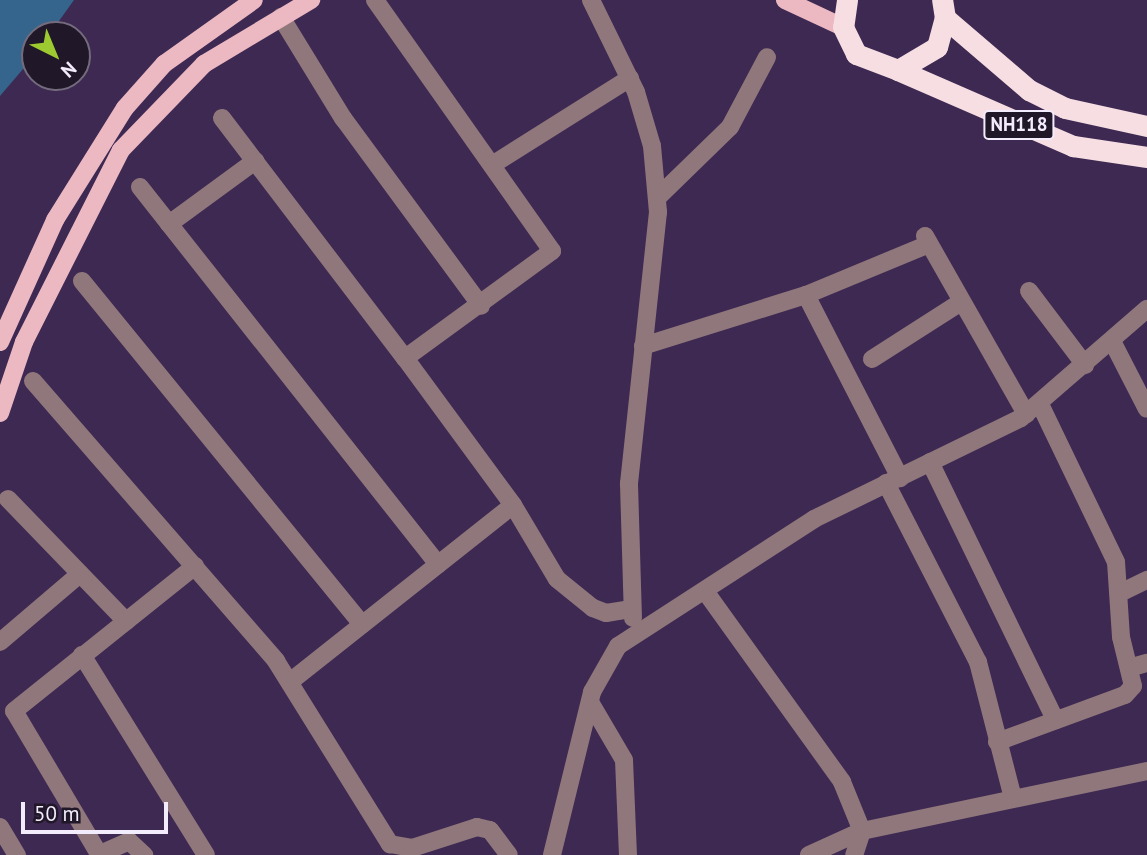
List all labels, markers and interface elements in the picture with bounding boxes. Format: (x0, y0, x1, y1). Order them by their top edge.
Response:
north arrow (21, 21, 91, 91)
text: N (56, 57, 82, 83)
road number: NH118 (982, 110, 1056, 140)
scale bar (24, 788, 172, 832)
text: 50 m (34, 800, 80, 827)

